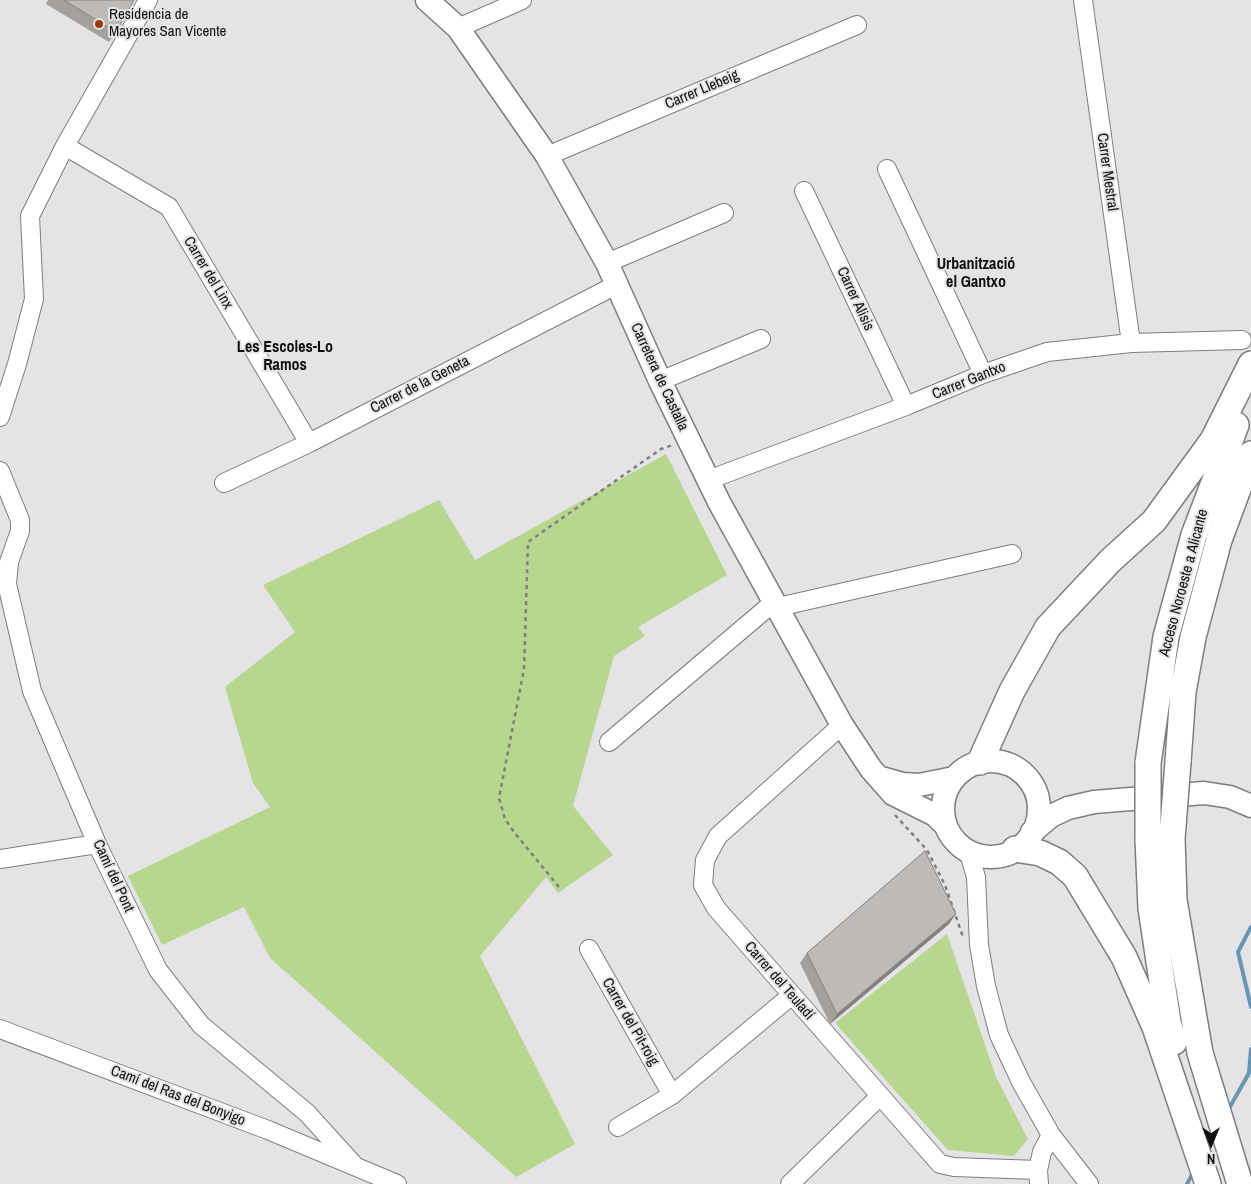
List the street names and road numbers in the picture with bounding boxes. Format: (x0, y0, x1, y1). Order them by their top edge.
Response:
street label: Carrer Llebeig (662, 66, 742, 114)
street label: Carrer Mestral (1093, 132, 1121, 212)
street label: Carrer del Linx (179, 234, 237, 312)
street label: Carrer Alisis (832, 264, 878, 334)
street label: Carretera de Castalla (626, 320, 692, 434)
street label: Carrer de la Geneta (367, 352, 473, 418)
street label: Carrer Gantxo (930, 358, 1008, 404)
street label: Acceso Noroeste a Alicante (1156, 507, 1212, 659)
street label: Camí del Pont (88, 837, 138, 915)
street label: Carrer del Teuladí (740, 938, 818, 1024)
street label: Carrer del Pit-roig (598, 975, 662, 1069)
street label: Camí del Ras del Bonyigo (108, 1062, 248, 1130)

